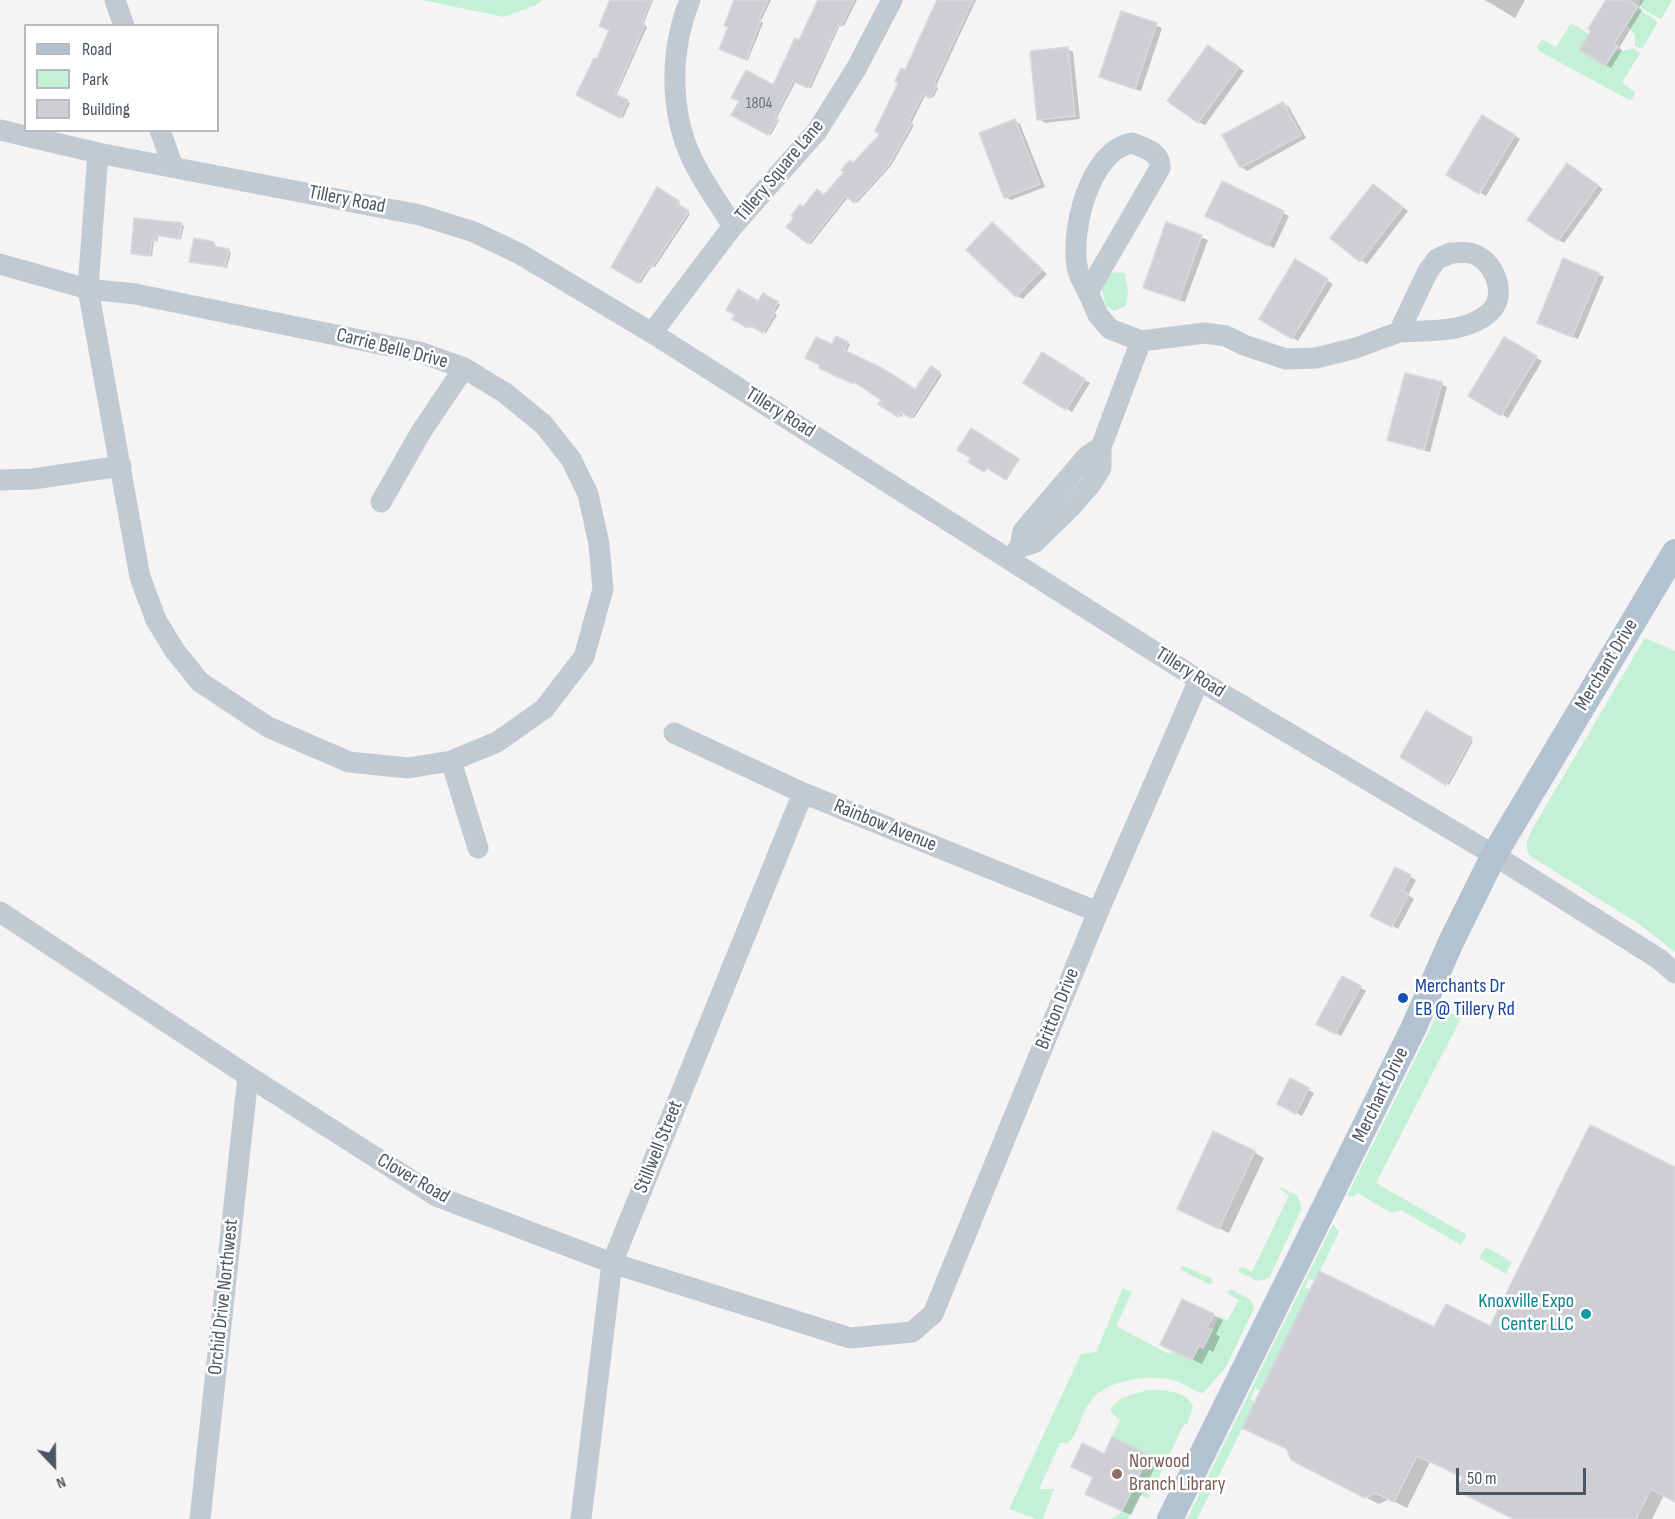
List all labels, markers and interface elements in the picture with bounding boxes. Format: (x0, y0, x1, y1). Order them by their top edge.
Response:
legend (24, 24, 219, 132)
text: Road (82, 39, 112, 60)
text: Park (82, 69, 108, 90)
house number: 1804 (746, 94, 772, 114)
text: Building (82, 99, 130, 120)
street label: Tillery Square Lane (731, 115, 829, 227)
street label: Tillery Road (307, 181, 387, 219)
street label: Carrie Belle Drive (334, 324, 450, 374)
street label: Tillery Road (741, 382, 819, 444)
street label: Merchant Drive (1570, 615, 1644, 715)
street label: Tillery Road (1151, 642, 1229, 704)
street label: Rainbow Avenue (830, 794, 940, 858)
street label: Britton Drive (1031, 965, 1085, 1053)
place label: Merchants Dr EB @ Tillery Rd (1415, 975, 1515, 1022)
marker: Merchants Dr EB @ Tillery Rd (1396, 991, 1410, 1005)
street label: Merchant Drive (1348, 1044, 1414, 1146)
street label: Stillwell Street (630, 1097, 688, 1197)
street label: Clover Road (373, 1149, 453, 1209)
street label: Orchid Drive Northwest (204, 1218, 244, 1376)
place label: Knoxville Expo Center LLC (1478, 1290, 1574, 1337)
marker: Knoxville Expo Center LLC (1579, 1307, 1593, 1321)
north arrow (24, 1435, 84, 1495)
place label: Norwood Branch Library (1129, 1450, 1225, 1497)
scale bar (1459, 1456, 1590, 1494)
marker: Norwood Branch Library (1110, 1467, 1124, 1481)
text: 50 m (1467, 1468, 1497, 1489)
text: N (53, 1472, 68, 1493)

